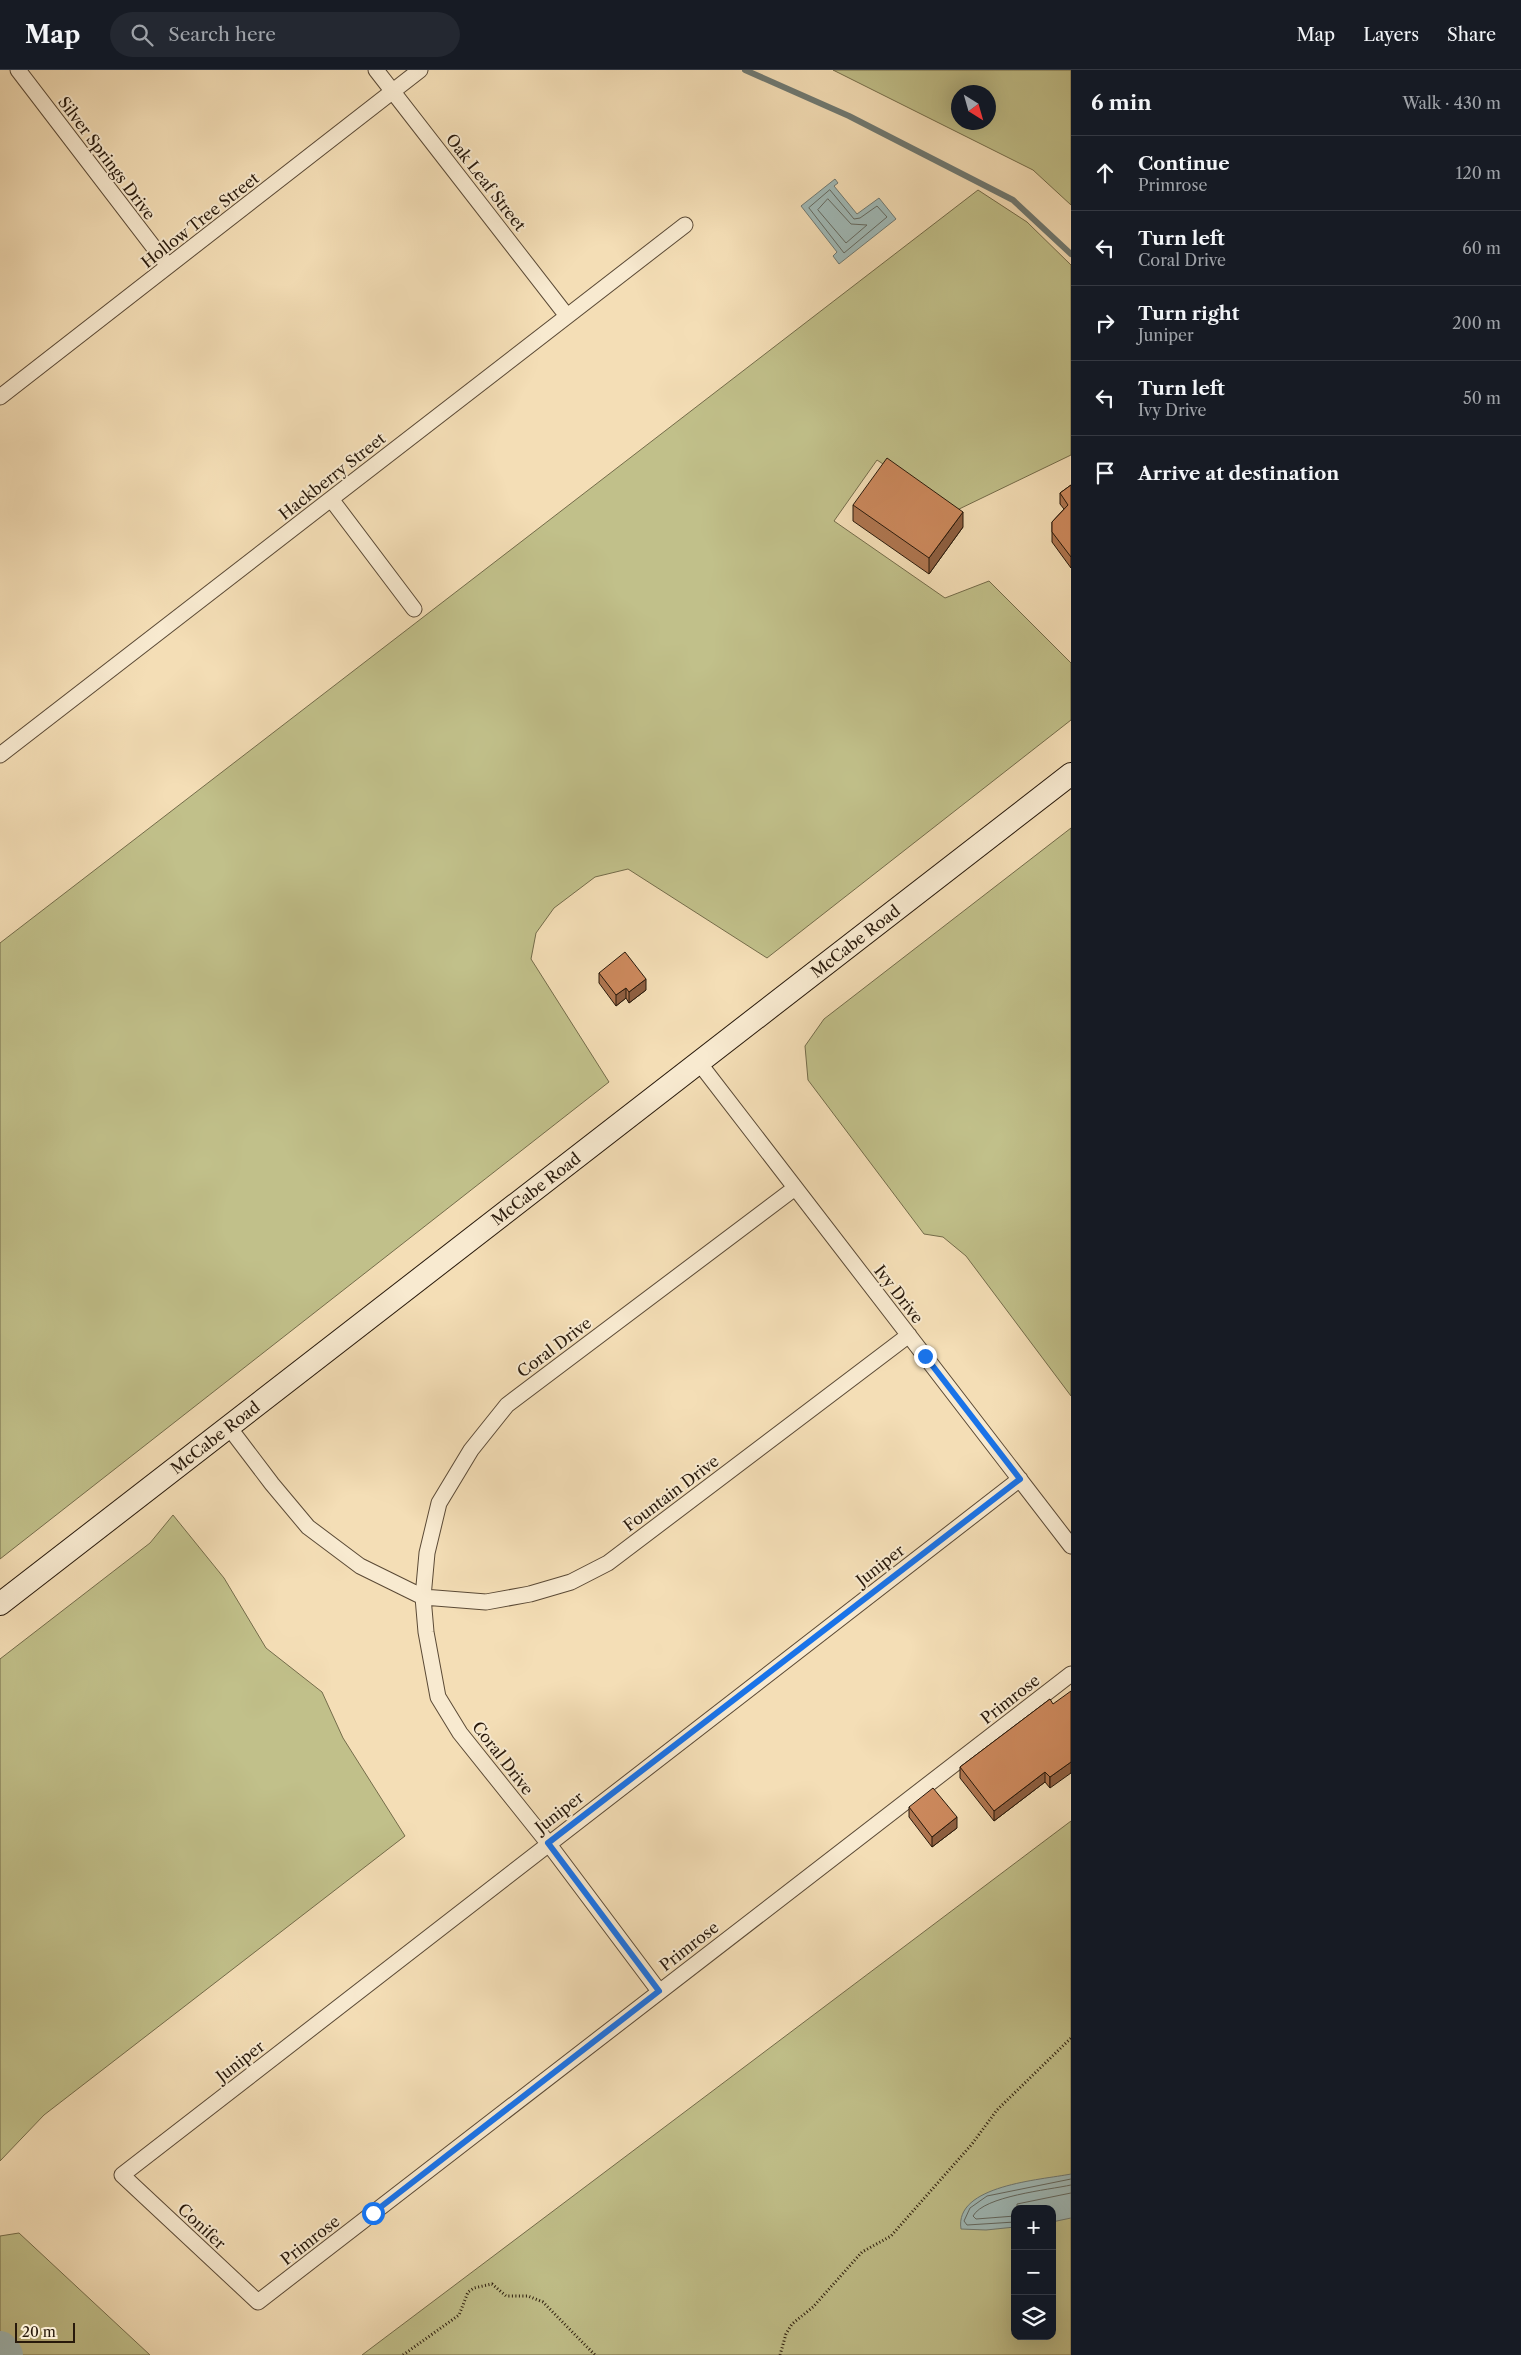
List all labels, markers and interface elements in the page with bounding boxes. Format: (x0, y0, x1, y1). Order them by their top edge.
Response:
search box (110, 12, 460, 57)
text: Map (25, 20, 80, 49)
icon: search (128, 21, 156, 49)
text: Search here (168, 23, 276, 46)
text: Map (1297, 24, 1335, 46)
text: Layers (1363, 24, 1419, 46)
text: Share (1447, 24, 1496, 46)
north arrow (951, 85, 996, 130)
text: 6 min (1091, 90, 1152, 115)
street label: Silver Springs Drive (54, 92, 160, 224)
text: Walk · 430 m (1402, 93, 1501, 113)
street label: Oak Leaf Street (442, 129, 530, 235)
text: Continue (1138, 152, 1230, 175)
icon: ahead (1091, 159, 1119, 187)
text: 120 m (1456, 163, 1501, 183)
street label: Hollow Tree Street (137, 168, 263, 272)
text: Primrose (1138, 175, 1207, 195)
text: Turn left (1138, 227, 1225, 250)
icon: left (1091, 234, 1119, 262)
text: 60 m (1462, 238, 1501, 258)
text: Coral Drive (1138, 250, 1226, 270)
text: Turn right (1138, 302, 1239, 325)
icon: right (1091, 309, 1119, 337)
text: 200 m (1452, 313, 1501, 333)
text: Juniper (1138, 325, 1194, 345)
text: Turn left (1138, 377, 1225, 400)
icon: left (1091, 384, 1119, 412)
text: 50 m (1463, 388, 1501, 408)
text: Ivy Drive (1138, 400, 1207, 420)
street label: Hackberry Street (275, 428, 390, 524)
icon: arrive (1091, 459, 1119, 487)
text: Arrive at destination (1138, 462, 1339, 485)
street label: McCabe Road (807, 900, 904, 982)
street label: McCabe Road (487, 1148, 585, 1230)
street label: Ivy Drive (870, 1261, 928, 1327)
street label: Coral Drive (513, 1313, 595, 1381)
route end (914, 1345, 937, 1368)
street label: McCabe Road (166, 1396, 264, 1478)
street label: Fountain Drive (619, 1451, 723, 1535)
street label: Juniper (849, 1540, 908, 1592)
street label: Primrose (977, 1670, 1044, 1728)
street label: Coral Drive (468, 1717, 538, 1799)
street label: Juniper (528, 1787, 587, 1839)
street label: Primrose (656, 1917, 723, 1975)
street label: Juniper (209, 2036, 268, 2088)
street label: Conifer (174, 2199, 230, 2253)
route start (362, 2202, 385, 2225)
map controls (1011, 2205, 1056, 2340)
button: + (1011, 2205, 1056, 2250)
street label: Primrose (277, 2211, 344, 2269)
button: − (1011, 2250, 1056, 2295)
button: layers (1011, 2295, 1056, 2340)
scale bar (15, 2320, 75, 2343)
text: 20 m (22, 2323, 56, 2341)

